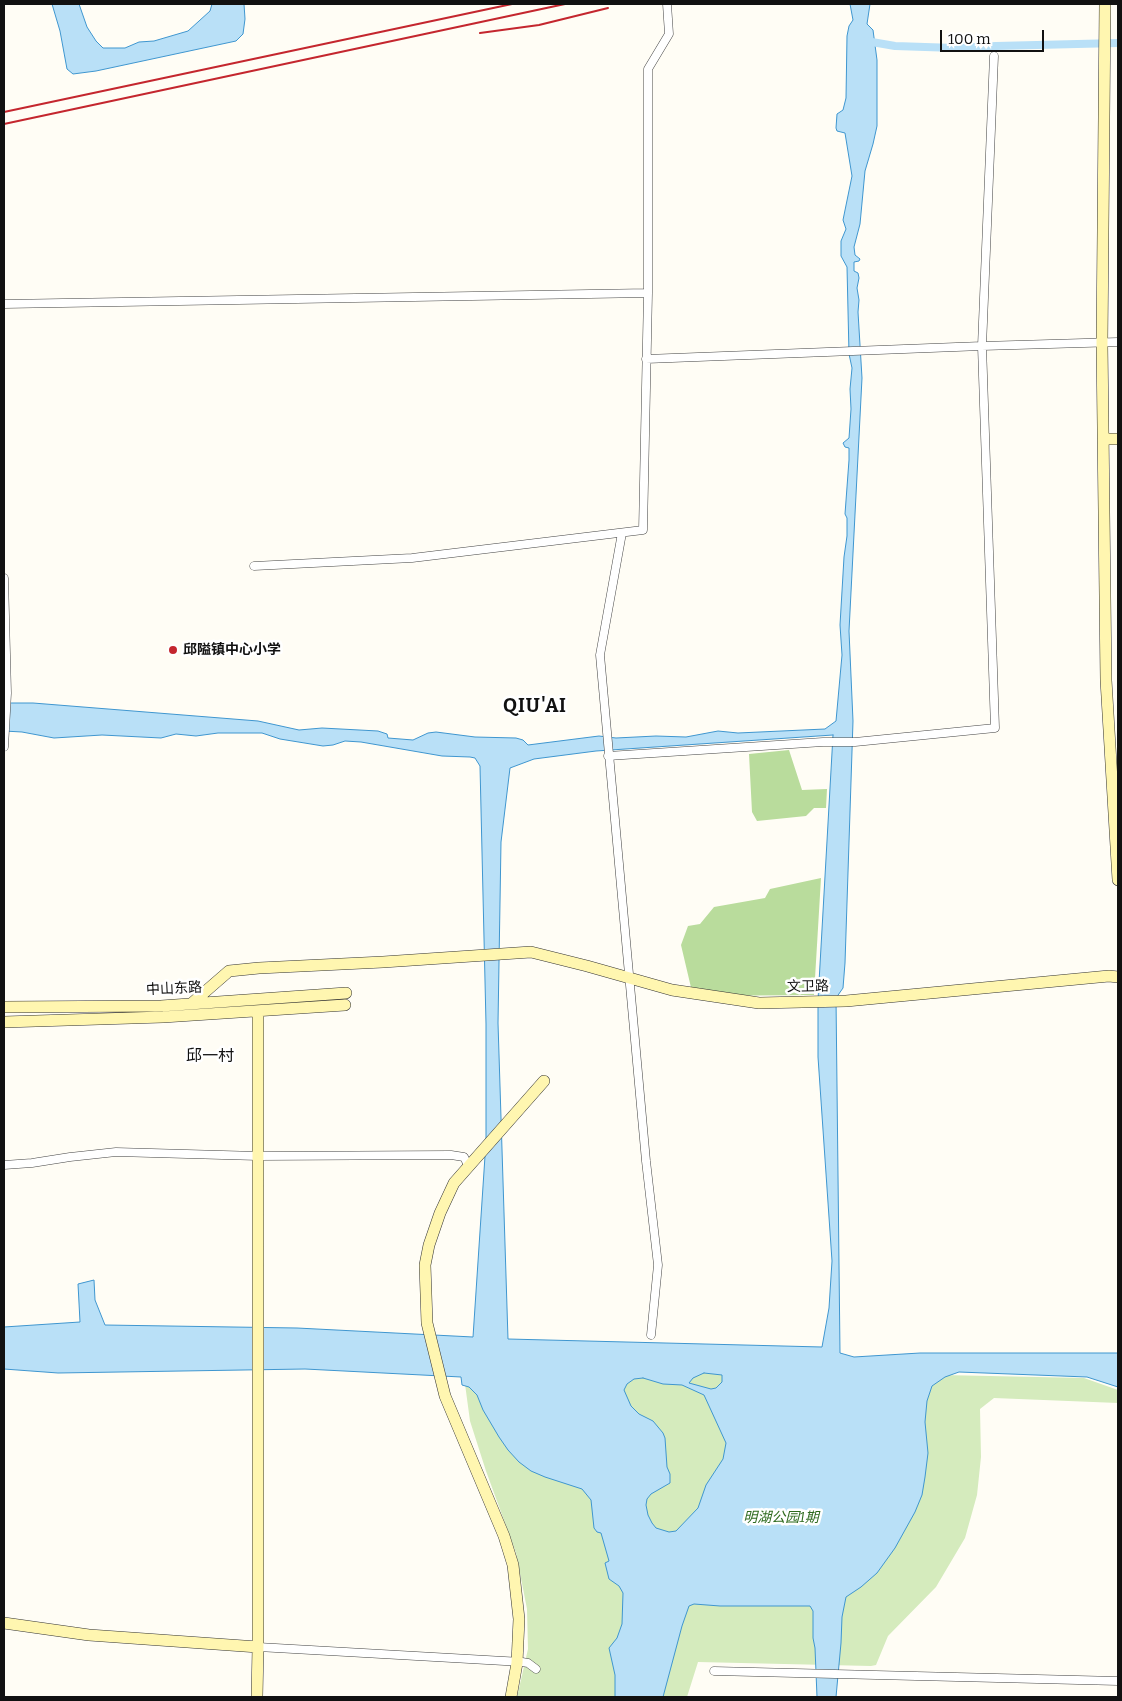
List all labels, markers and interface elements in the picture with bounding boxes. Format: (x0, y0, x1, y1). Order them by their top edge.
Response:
scale bar (942, 20, 1046, 52)
text: 100 m (948, 30, 991, 48)
place label: 邱隘镇中心小学 (183, 642, 281, 658)
marker: 邱隘镇中心小学 (167, 644, 179, 656)
district label: QIU'AI (502, 696, 568, 718)
street label: 文卫路 (787, 978, 829, 996)
street label: 中山东路 (146, 979, 202, 999)
district label: 邱一村 (186, 1047, 234, 1067)
park label: 明湖公园1期 (743, 1510, 819, 1526)

